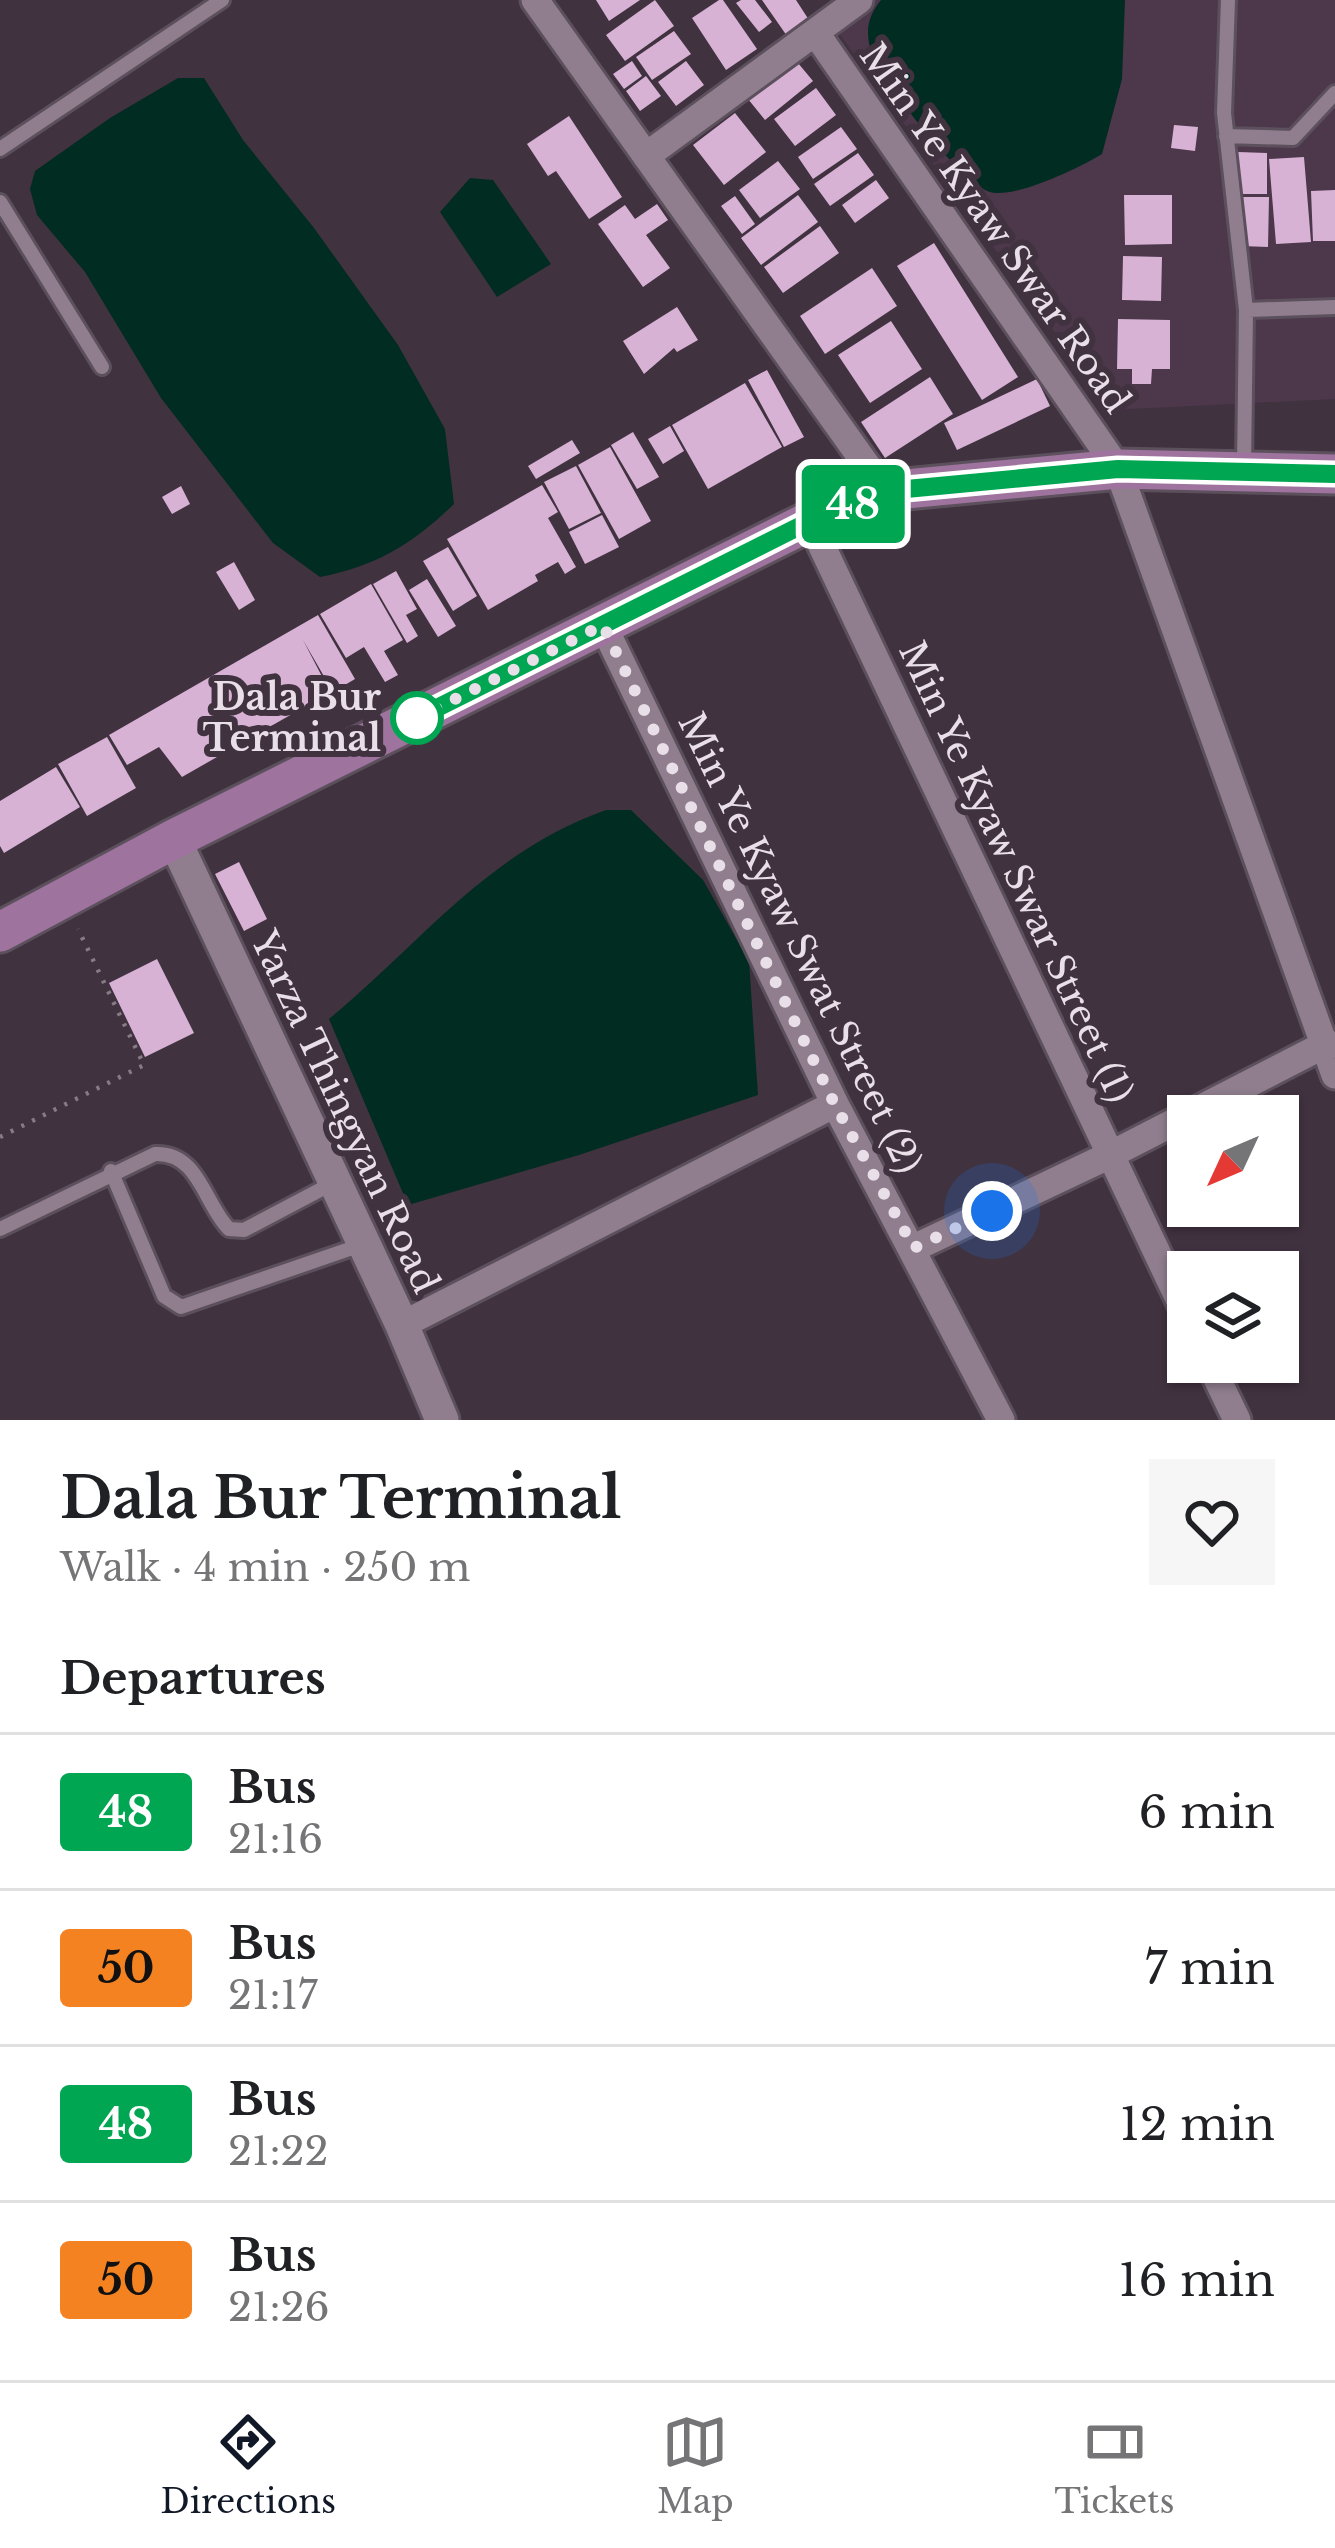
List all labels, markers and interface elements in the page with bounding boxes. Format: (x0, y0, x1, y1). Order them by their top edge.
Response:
street label: Min Ye Kyaw Swar Road (850, 34, 1140, 422)
line badge: 48 (799, 465, 907, 543)
text: 48 (826, 478, 880, 530)
street label: Min Ye Kyaw Swar Street (1) (889, 634, 1143, 1110)
place label: Dala Bur Terminal (203, 675, 381, 761)
marker: Dala Bur Terminal (392, 693, 442, 743)
street label: Min Ye Kyaw Swat Street (2) (669, 705, 931, 1181)
street label: Yarza Thingyan Road (241, 923, 449, 1300)
north arrow (1167, 1095, 1299, 1227)
map controls (1167, 1095, 1299, 1383)
your location (962, 1181, 1022, 1241)
button: layers (1167, 1251, 1299, 1383)
button: heart (1149, 1459, 1275, 1585)
text: Dala Bur Terminal (60, 1463, 622, 1533)
text: Walk · 4 min · 250 m (60, 1543, 470, 1592)
text: Departures (60, 1650, 326, 1706)
text: Bus (228, 1759, 316, 1815)
text: 6 min (1139, 1784, 1275, 1840)
text: 48 (99, 1786, 153, 1838)
text: 21:16 (228, 1815, 323, 1864)
text: Bus (228, 1915, 316, 1971)
text: 7 min (1145, 1940, 1275, 1996)
text: 50 (98, 1942, 154, 1994)
text: 21:17 (228, 1971, 318, 2020)
text: Bus (228, 2071, 316, 2127)
text: 12 min (1120, 2096, 1275, 2152)
text: 48 (99, 2098, 153, 2150)
text: 21:22 (228, 2127, 329, 2176)
text: Bus (228, 2227, 316, 2283)
text: 16 min (1118, 2252, 1275, 2308)
text: 50 (98, 2254, 154, 2306)
text: 21:26 (228, 2283, 330, 2332)
tab: Directions (161, 2409, 336, 2522)
tab: Map (657, 2409, 734, 2522)
tab: Tickets (1055, 2409, 1175, 2522)

